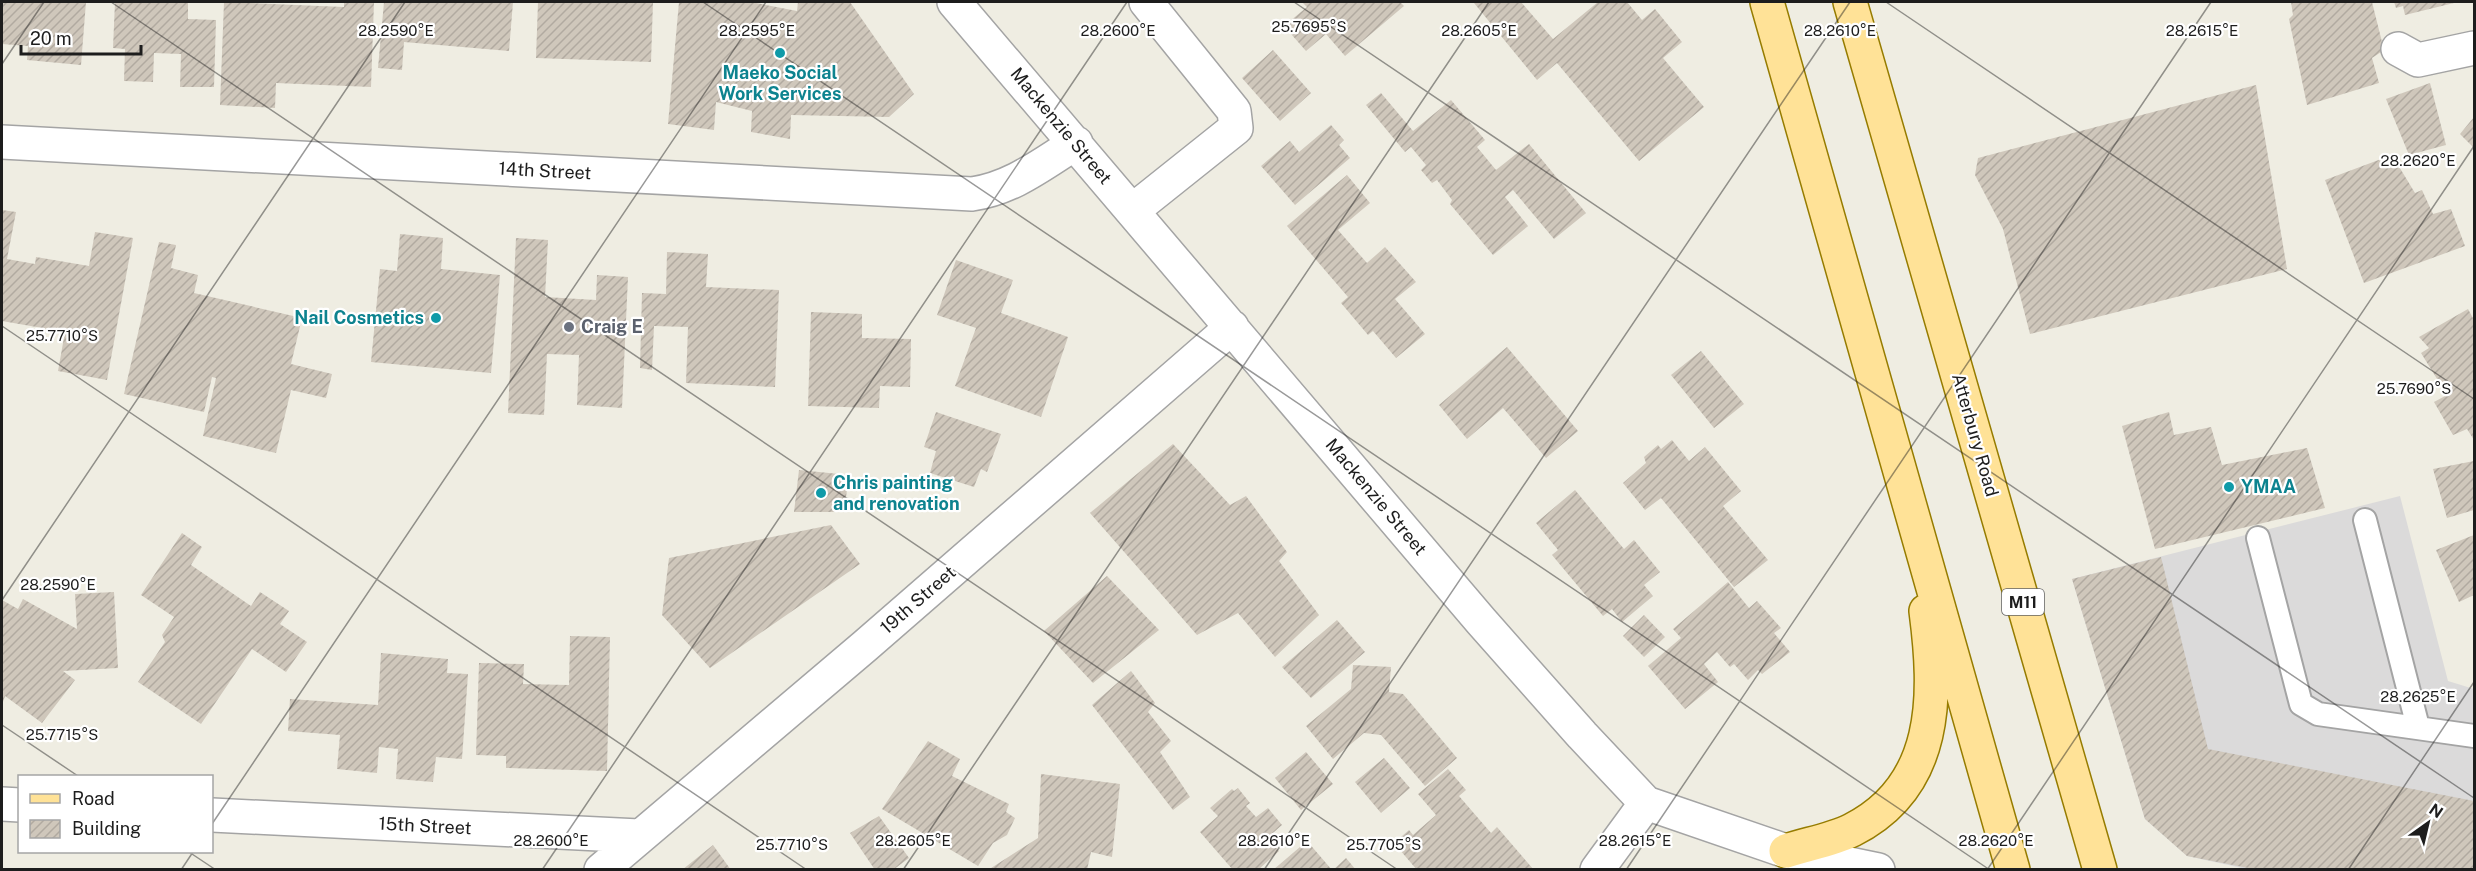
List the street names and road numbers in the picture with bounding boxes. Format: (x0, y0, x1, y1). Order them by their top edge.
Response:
street label: Mackenzie Street (1006, 63, 1116, 188)
street label: 14th Street (498, 158, 592, 183)
street label: Atterbury Road (1948, 371, 2003, 499)
street label: Mackenzie Street (1321, 434, 1431, 559)
street label: 19th Street (876, 561, 960, 638)
road number: M11 (2002, 589, 2044, 615)
street label: 15th Street (378, 813, 472, 838)

